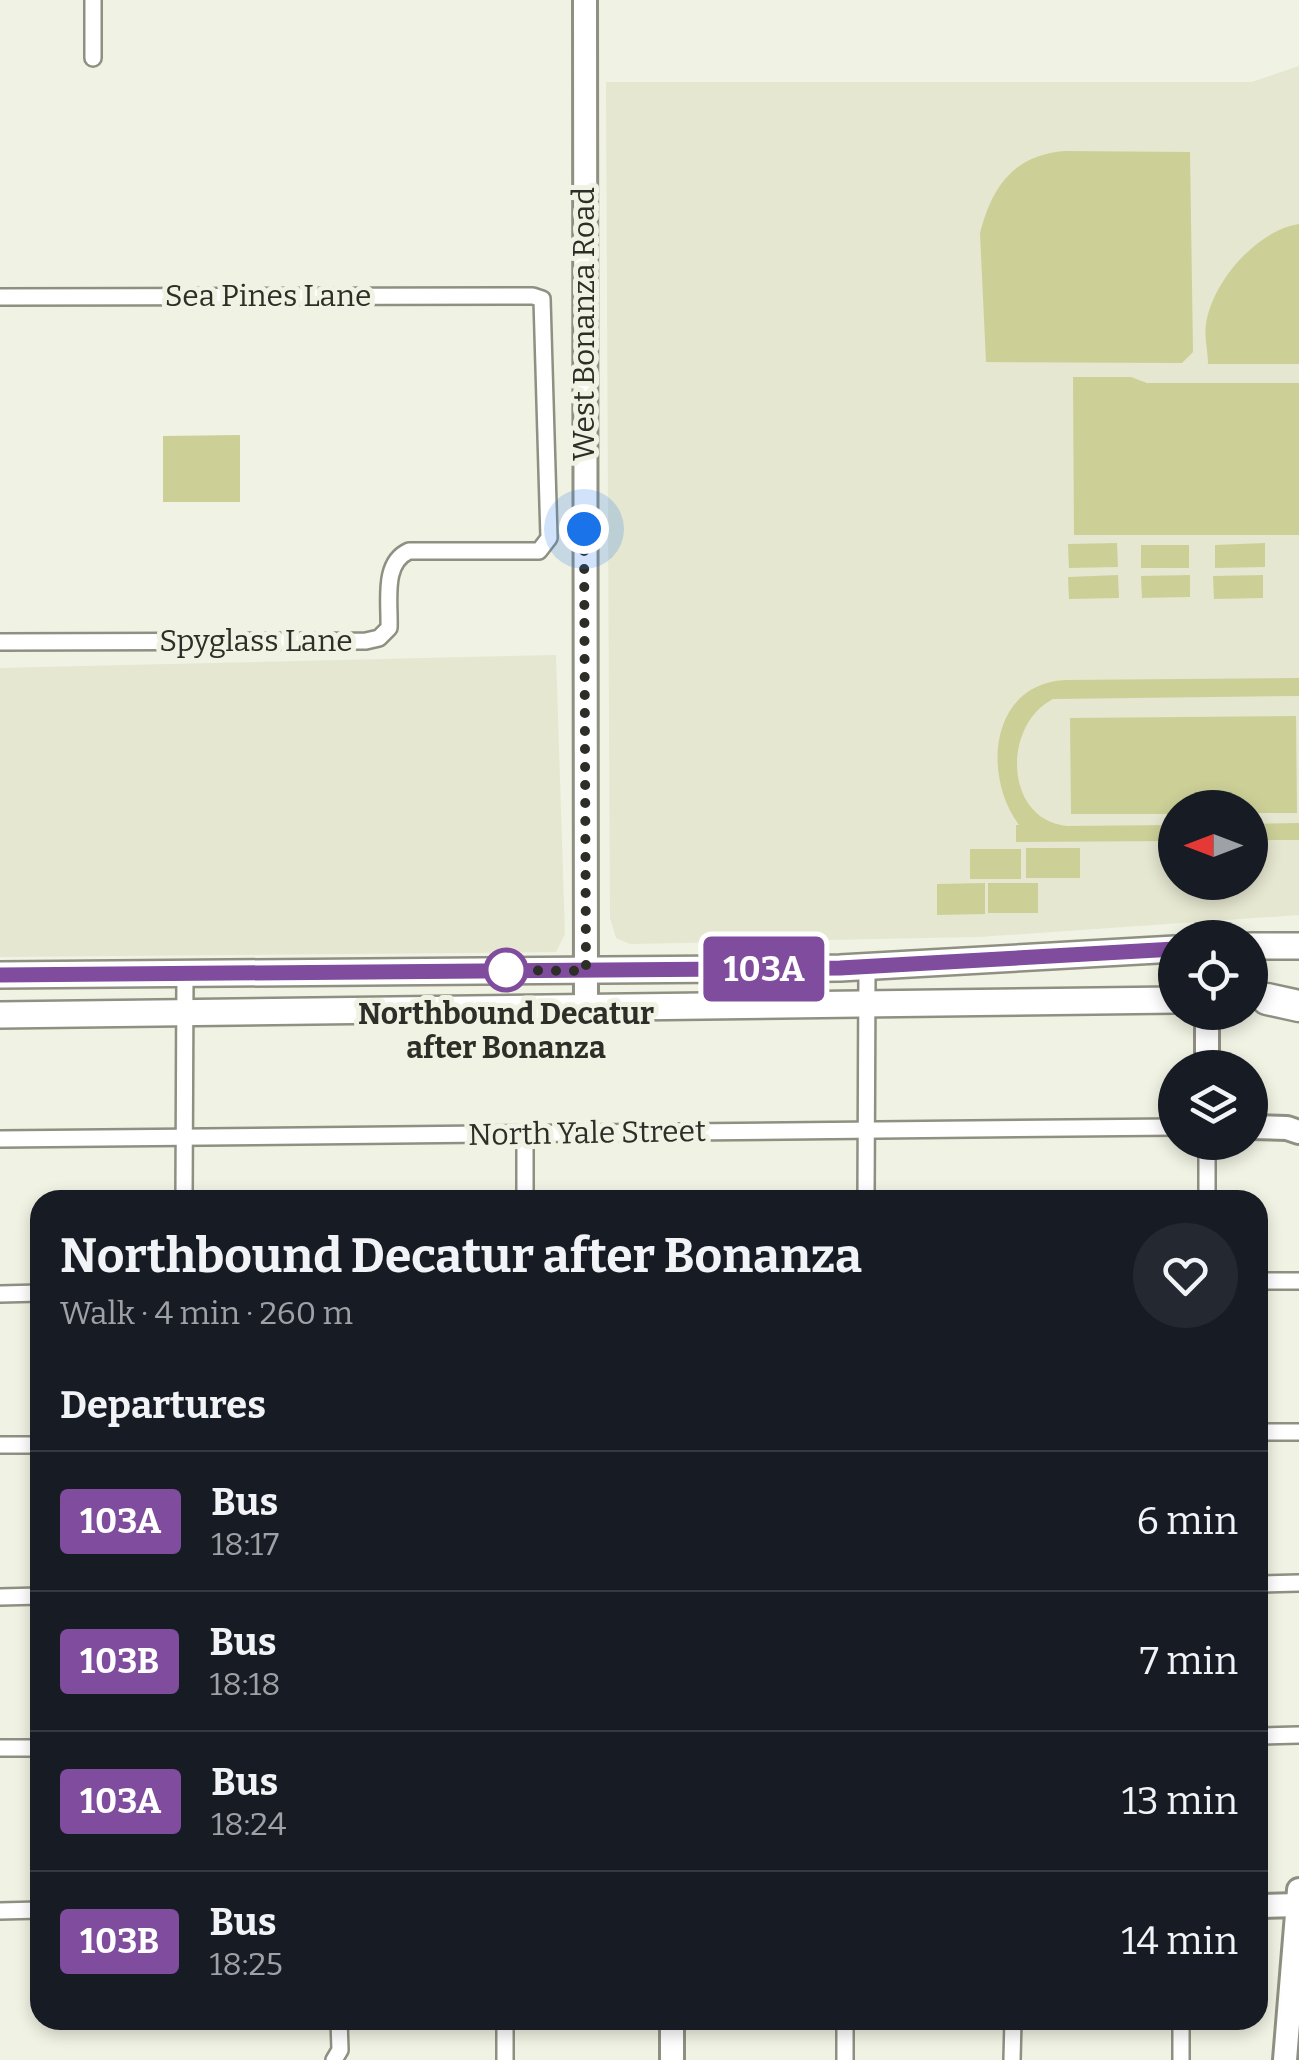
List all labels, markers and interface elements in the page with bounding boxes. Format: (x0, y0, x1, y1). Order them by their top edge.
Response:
street label: West Bonanza Road (566, 187, 602, 461)
street label: Sea Pines Lane (165, 278, 371, 314)
your location (559, 504, 609, 554)
street label: Spyglass Lane (159, 623, 353, 659)
north arrow (1158, 790, 1268, 900)
map controls (1158, 790, 1268, 1160)
button: locate (1158, 920, 1268, 1030)
line badge: 103A (694, 936, 834, 1002)
text: 103A (723, 948, 805, 990)
marker: Northbound Decatur after Bonanza (485, 949, 527, 991)
place label: Northbound Decatur after Bonanza (358, 996, 654, 1066)
button: layers (1158, 1050, 1268, 1160)
street label: North Yale Street (468, 1113, 706, 1153)
button: heart (1133, 1223, 1238, 1328)
text: Northbound Decatur after Bonanza (60, 1227, 862, 1285)
text: Walk · 4 min · 260 m (60, 1294, 353, 1332)
text: Departures (60, 1382, 266, 1428)
text: Bus (211, 1479, 278, 1525)
text: 6 min (1136, 1498, 1238, 1544)
text: 103A (80, 1500, 161, 1542)
text: 18:17 (211, 1525, 279, 1563)
text: Bus (209, 1619, 276, 1665)
text: 7 min (1140, 1638, 1238, 1684)
text: 103B (80, 1640, 159, 1682)
text: 18:18 (209, 1665, 281, 1703)
text: Bus (211, 1759, 278, 1805)
text: 13 min (1122, 1778, 1238, 1824)
text: 103A (80, 1780, 161, 1822)
text: 18:24 (211, 1805, 286, 1843)
text: Bus (209, 1899, 276, 1945)
text: 14 min (1121, 1918, 1238, 1964)
text: 103B (80, 1920, 159, 1962)
text: 18:25 (209, 1945, 283, 1983)

